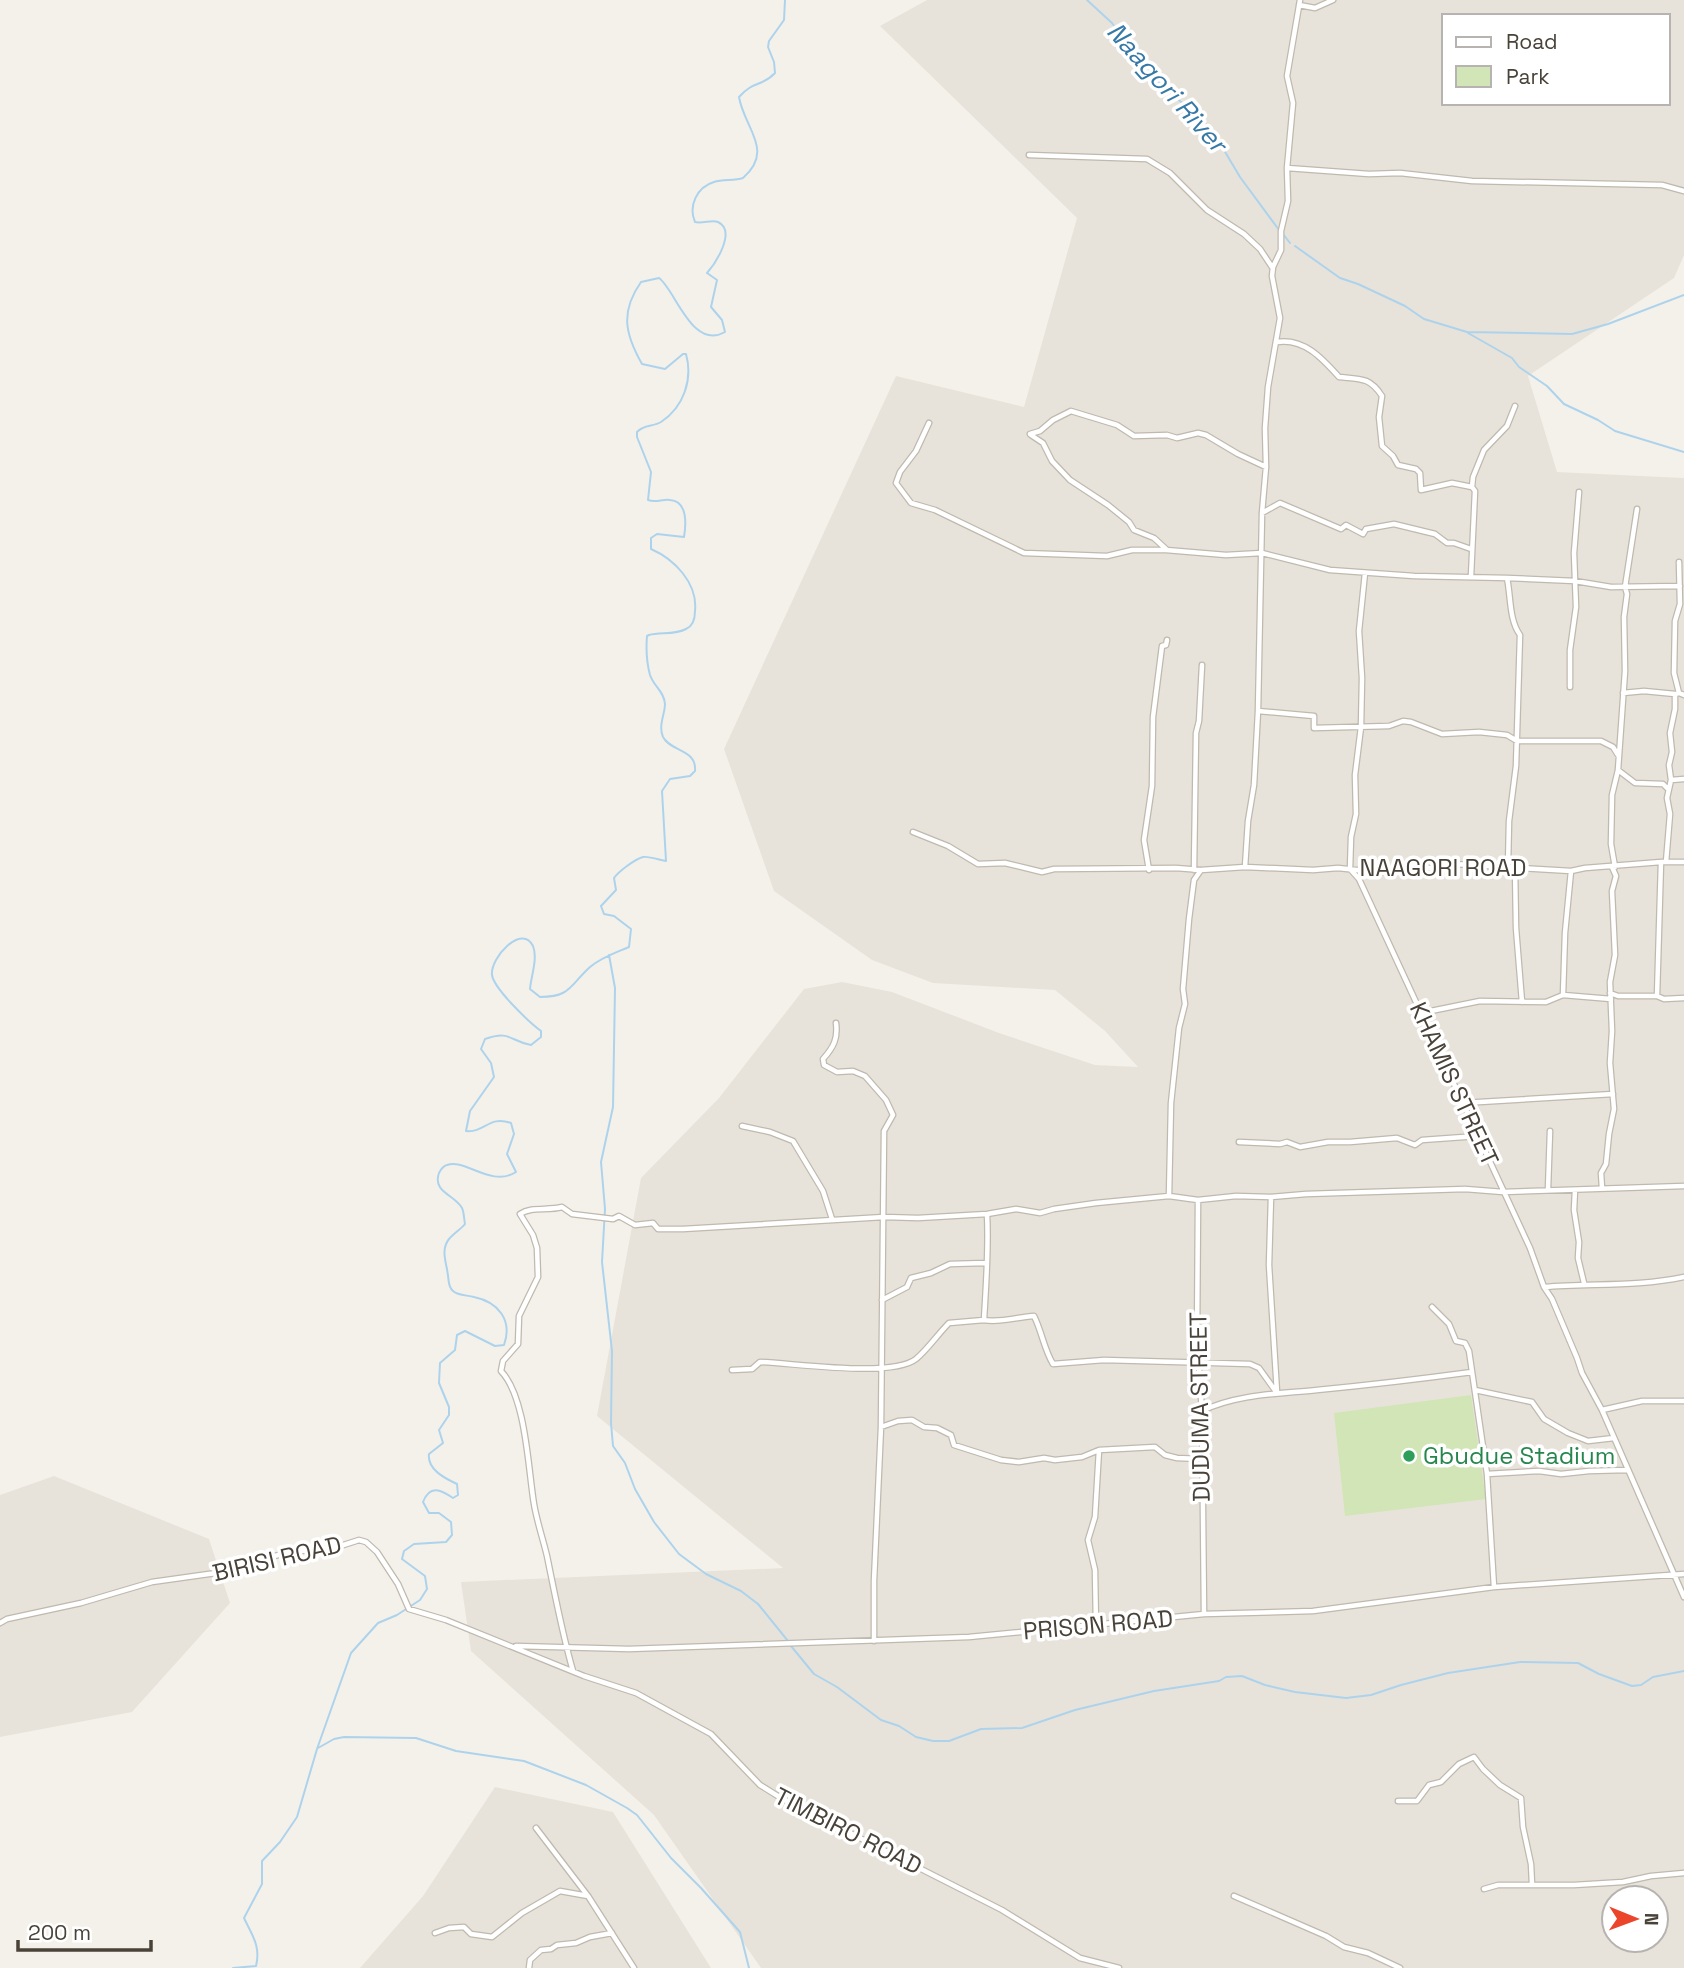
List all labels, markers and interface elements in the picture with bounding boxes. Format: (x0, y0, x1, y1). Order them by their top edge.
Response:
legend (1442, 14, 1670, 105)
water label: Naagori River (1100, 15, 1237, 162)
text: Road (1506, 28, 1558, 55)
text: Park (1506, 63, 1550, 90)
street label: NAAGORI ROAD (1359, 852, 1527, 883)
street label: KHAMIS STREET (1403, 997, 1506, 1171)
street label: DUDUMA STREET (1182, 1312, 1217, 1502)
place label: Gbudue Stadium (1423, 1440, 1615, 1471)
marker: Gbudue Stadium (1401, 1448, 1417, 1464)
street label: BIRISI ROAD (209, 1529, 344, 1588)
street label: PRISON ROAD (1022, 1603, 1174, 1646)
street label: TIMBIRO ROAD (769, 1780, 927, 1881)
north arrow (1600, 1884, 1670, 1954)
scale bar (18, 1909, 150, 1953)
text: N (1639, 1913, 1664, 1926)
text: 200 m (28, 1919, 91, 1946)

